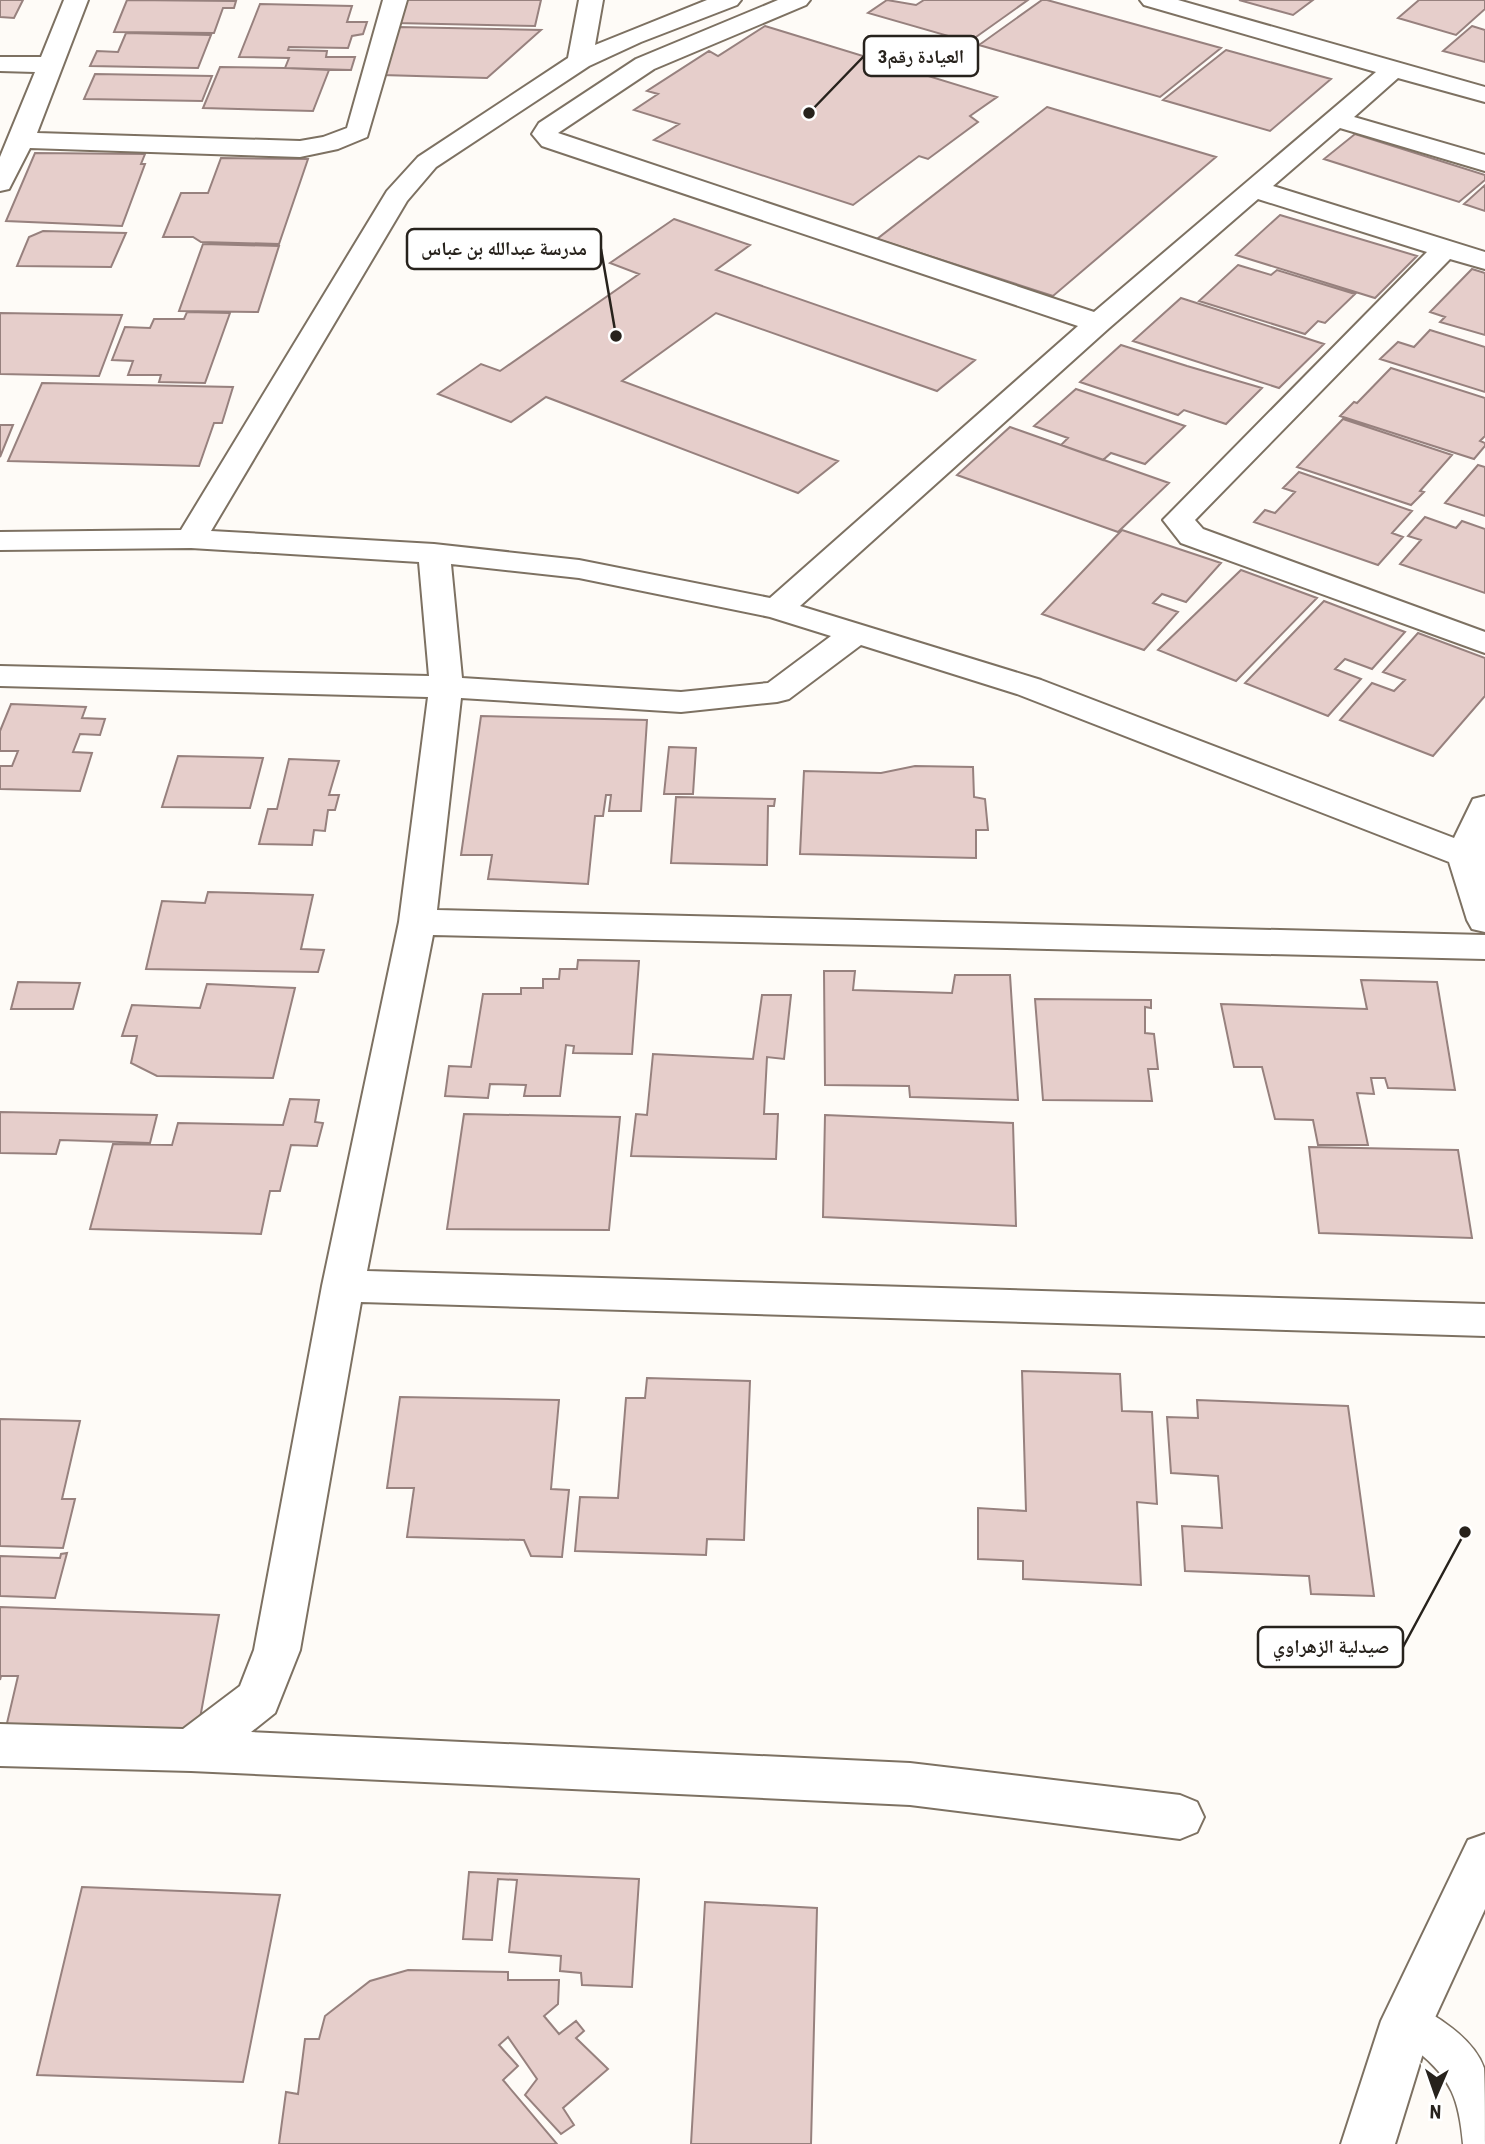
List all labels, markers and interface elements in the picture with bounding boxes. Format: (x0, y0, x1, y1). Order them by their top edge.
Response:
callout: 3العيادة رقم (864, 36, 978, 76)
text: 3العيادة رقم (878, 45, 964, 69)
callout: مدرسة عبدالله بن عباس (407, 229, 601, 269)
text: مدرسة عبدالله بن عباس (421, 237, 587, 260)
callout: صيدلية الزهراوي (1258, 1627, 1403, 1667)
text: صيدلية الزهراوي (1273, 1635, 1389, 1662)
north arrow (1401, 2060, 1471, 2130)
text: N (1429, 2100, 1442, 2123)

